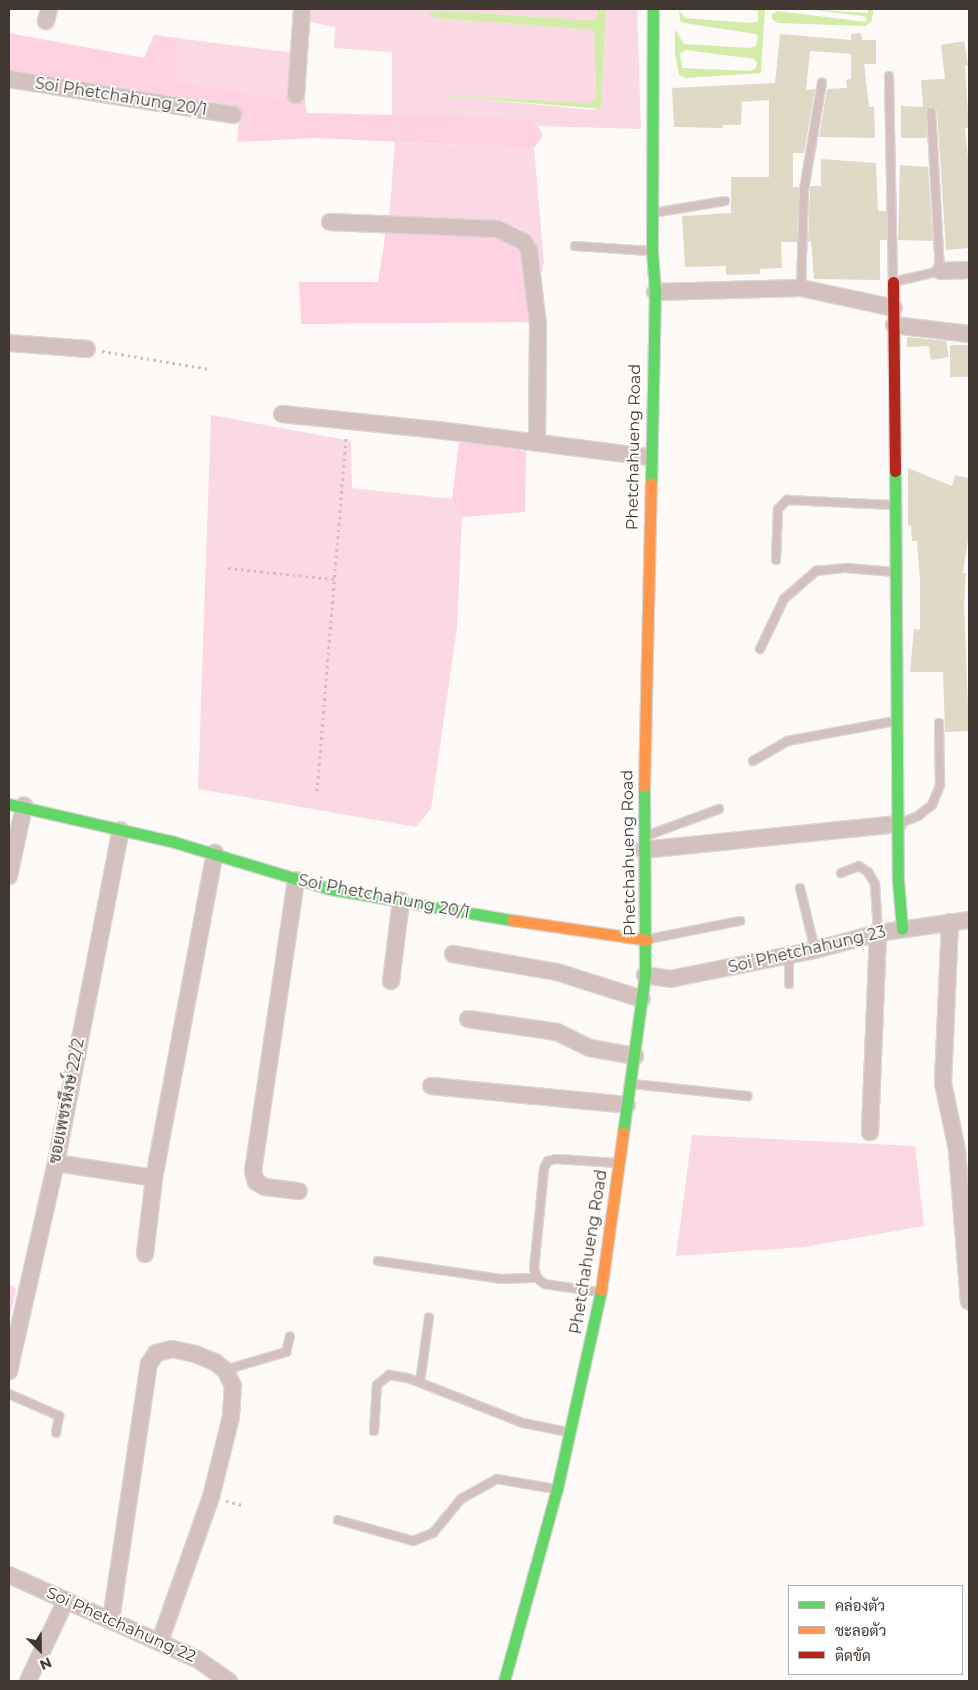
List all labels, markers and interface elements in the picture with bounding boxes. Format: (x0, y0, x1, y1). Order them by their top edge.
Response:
street label: Soi Phetchahung 20/1 (33, 74, 209, 120)
street label: Phetchahueng Road (623, 364, 645, 530)
street label: Phetchahueng Road (618, 770, 640, 936)
street label: Soi Phetchahung 20/1 (297, 871, 471, 923)
street label: Soi Phetchahung 23 (726, 923, 888, 977)
street label: ซอยเพชรหึงษ์ 22/2 (45, 1037, 89, 1165)
street label: Phetchahueng Road (567, 1168, 611, 1336)
street label: Soi Phetchahung 22 (43, 1583, 199, 1667)
legend (788, 1585, 963, 1675)
text: คล่องตัว (835, 1596, 885, 1615)
text: ชะลอตัว (835, 1621, 886, 1640)
north arrow (15, 1625, 65, 1675)
text: ติดขัด (835, 1646, 871, 1665)
text: N (37, 1653, 55, 1674)

